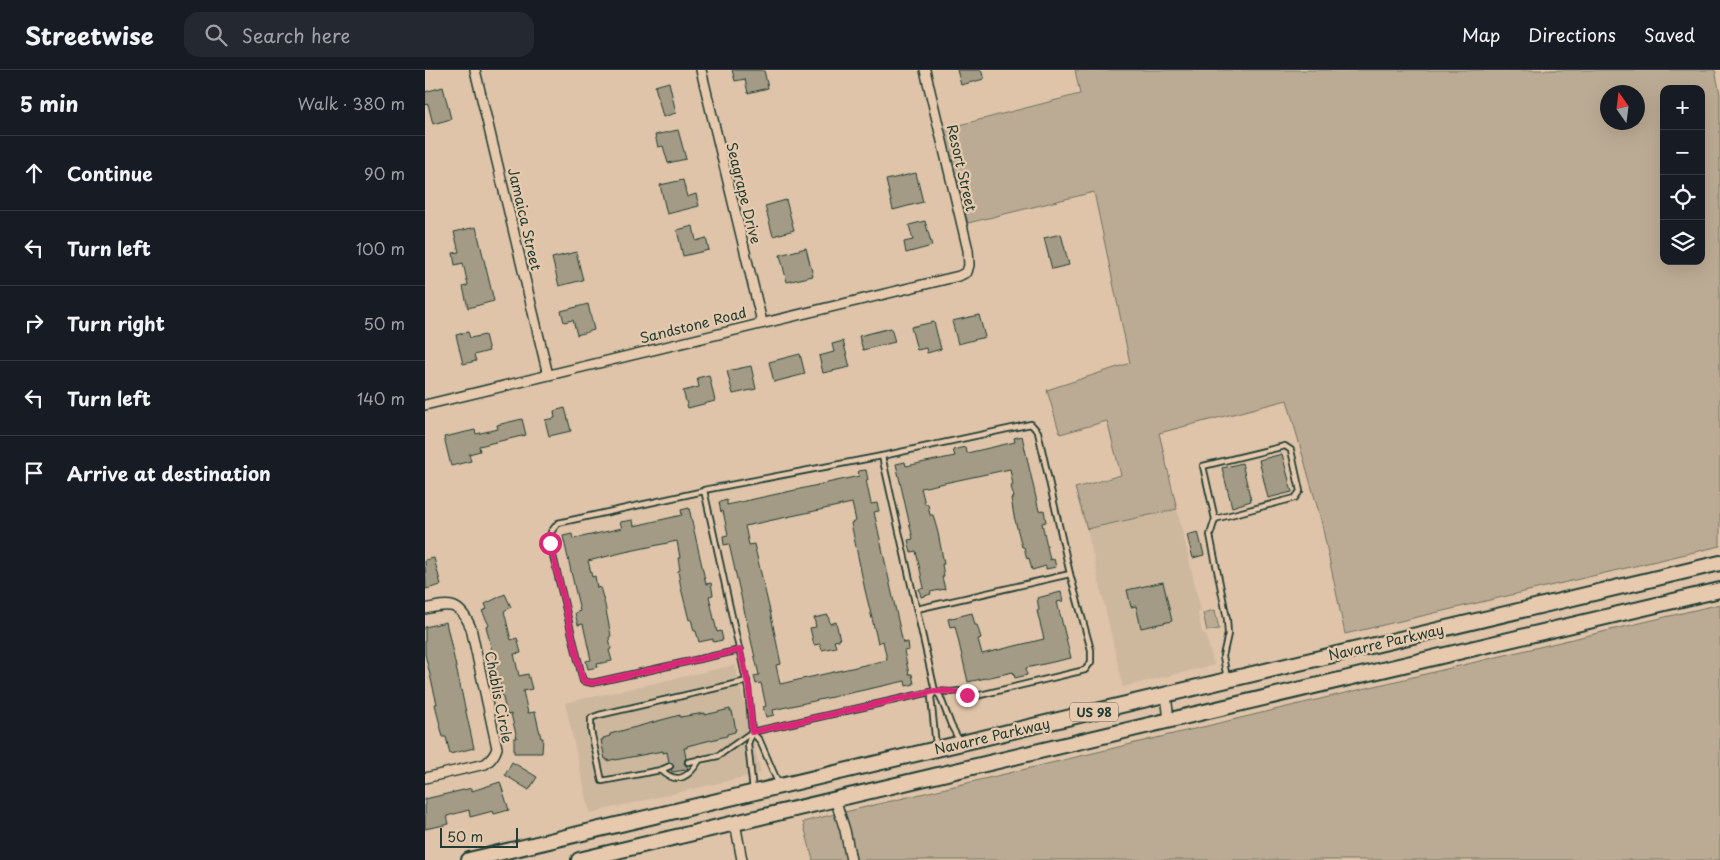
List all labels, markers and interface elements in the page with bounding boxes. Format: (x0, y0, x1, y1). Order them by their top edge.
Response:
search box (184, 12, 534, 57)
text: Streetwise (25, 17, 154, 53)
icon: search (202, 21, 230, 49)
text: Search here (242, 21, 350, 49)
text: Map (1462, 21, 1500, 48)
text: Directions (1528, 21, 1616, 48)
text: Saved (1644, 21, 1695, 48)
north arrow (1600, 85, 1645, 130)
map controls (1660, 85, 1705, 265)
button: + (1660, 85, 1705, 130)
text: 5 min (20, 87, 78, 119)
text: Walk · 380 m (298, 91, 405, 115)
street label: Resort Street (942, 122, 982, 214)
button: − (1660, 130, 1705, 175)
street label: Seagrape Drive (721, 140, 767, 246)
icon: ahead (20, 159, 48, 187)
text: Continue (67, 159, 153, 187)
text: 90 m (364, 161, 405, 185)
street label: Jamaica Street (503, 166, 547, 273)
button: locate (1660, 175, 1705, 220)
button: layers (1660, 220, 1705, 265)
icon: left (20, 234, 48, 262)
text: Turn left (67, 234, 151, 262)
text: 100 m (356, 236, 405, 260)
street label: Sandstone Road (637, 302, 749, 348)
icon: right (20, 309, 48, 337)
text: Turn right (67, 309, 165, 337)
text: 50 m (364, 311, 405, 335)
icon: left (20, 384, 48, 412)
text: Turn left (67, 384, 151, 412)
text: 140 m (357, 386, 405, 410)
icon: arrive (20, 459, 48, 487)
text: Arrive at destination (67, 459, 271, 487)
route start (539, 532, 562, 555)
street label: Navarre Parkway (1326, 619, 1446, 665)
street label: Chablis Circle (480, 649, 518, 745)
route end (956, 684, 979, 707)
road number: US 98 (1070, 702, 1118, 722)
street label: Navarre Parkway (932, 713, 1052, 759)
scale bar (440, 825, 517, 848)
text: 50 m (447, 826, 483, 847)

